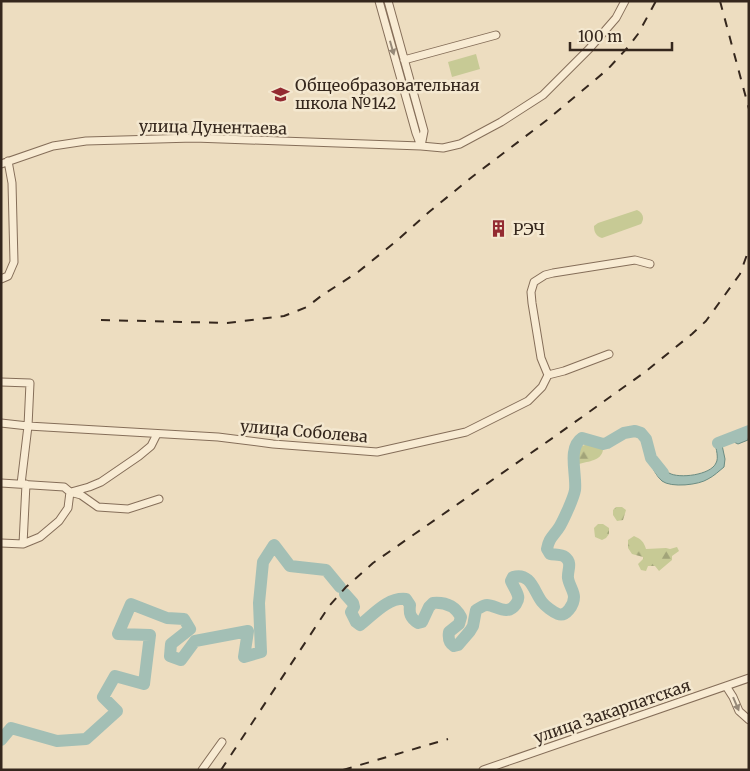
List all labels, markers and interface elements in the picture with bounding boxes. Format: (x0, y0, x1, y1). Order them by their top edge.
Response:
scale bar (570, 20, 672, 52)
text: 100 m (578, 27, 622, 46)
one-way arrow (389, 41, 397, 56)
place label: Общеобразовательная школа №142 (295, 75, 479, 113)
school or university icon: Общеобразовательная школа №142 (271, 84, 291, 104)
street label: улица Дунентаева (139, 116, 288, 138)
building icon: РЭЧ (489, 219, 509, 239)
place label: РЭЧ (513, 219, 545, 239)
street label: улица Соболева (239, 415, 369, 447)
street label: улица Закарпатская (531, 675, 693, 747)
one-way arrow (733, 697, 741, 711)

